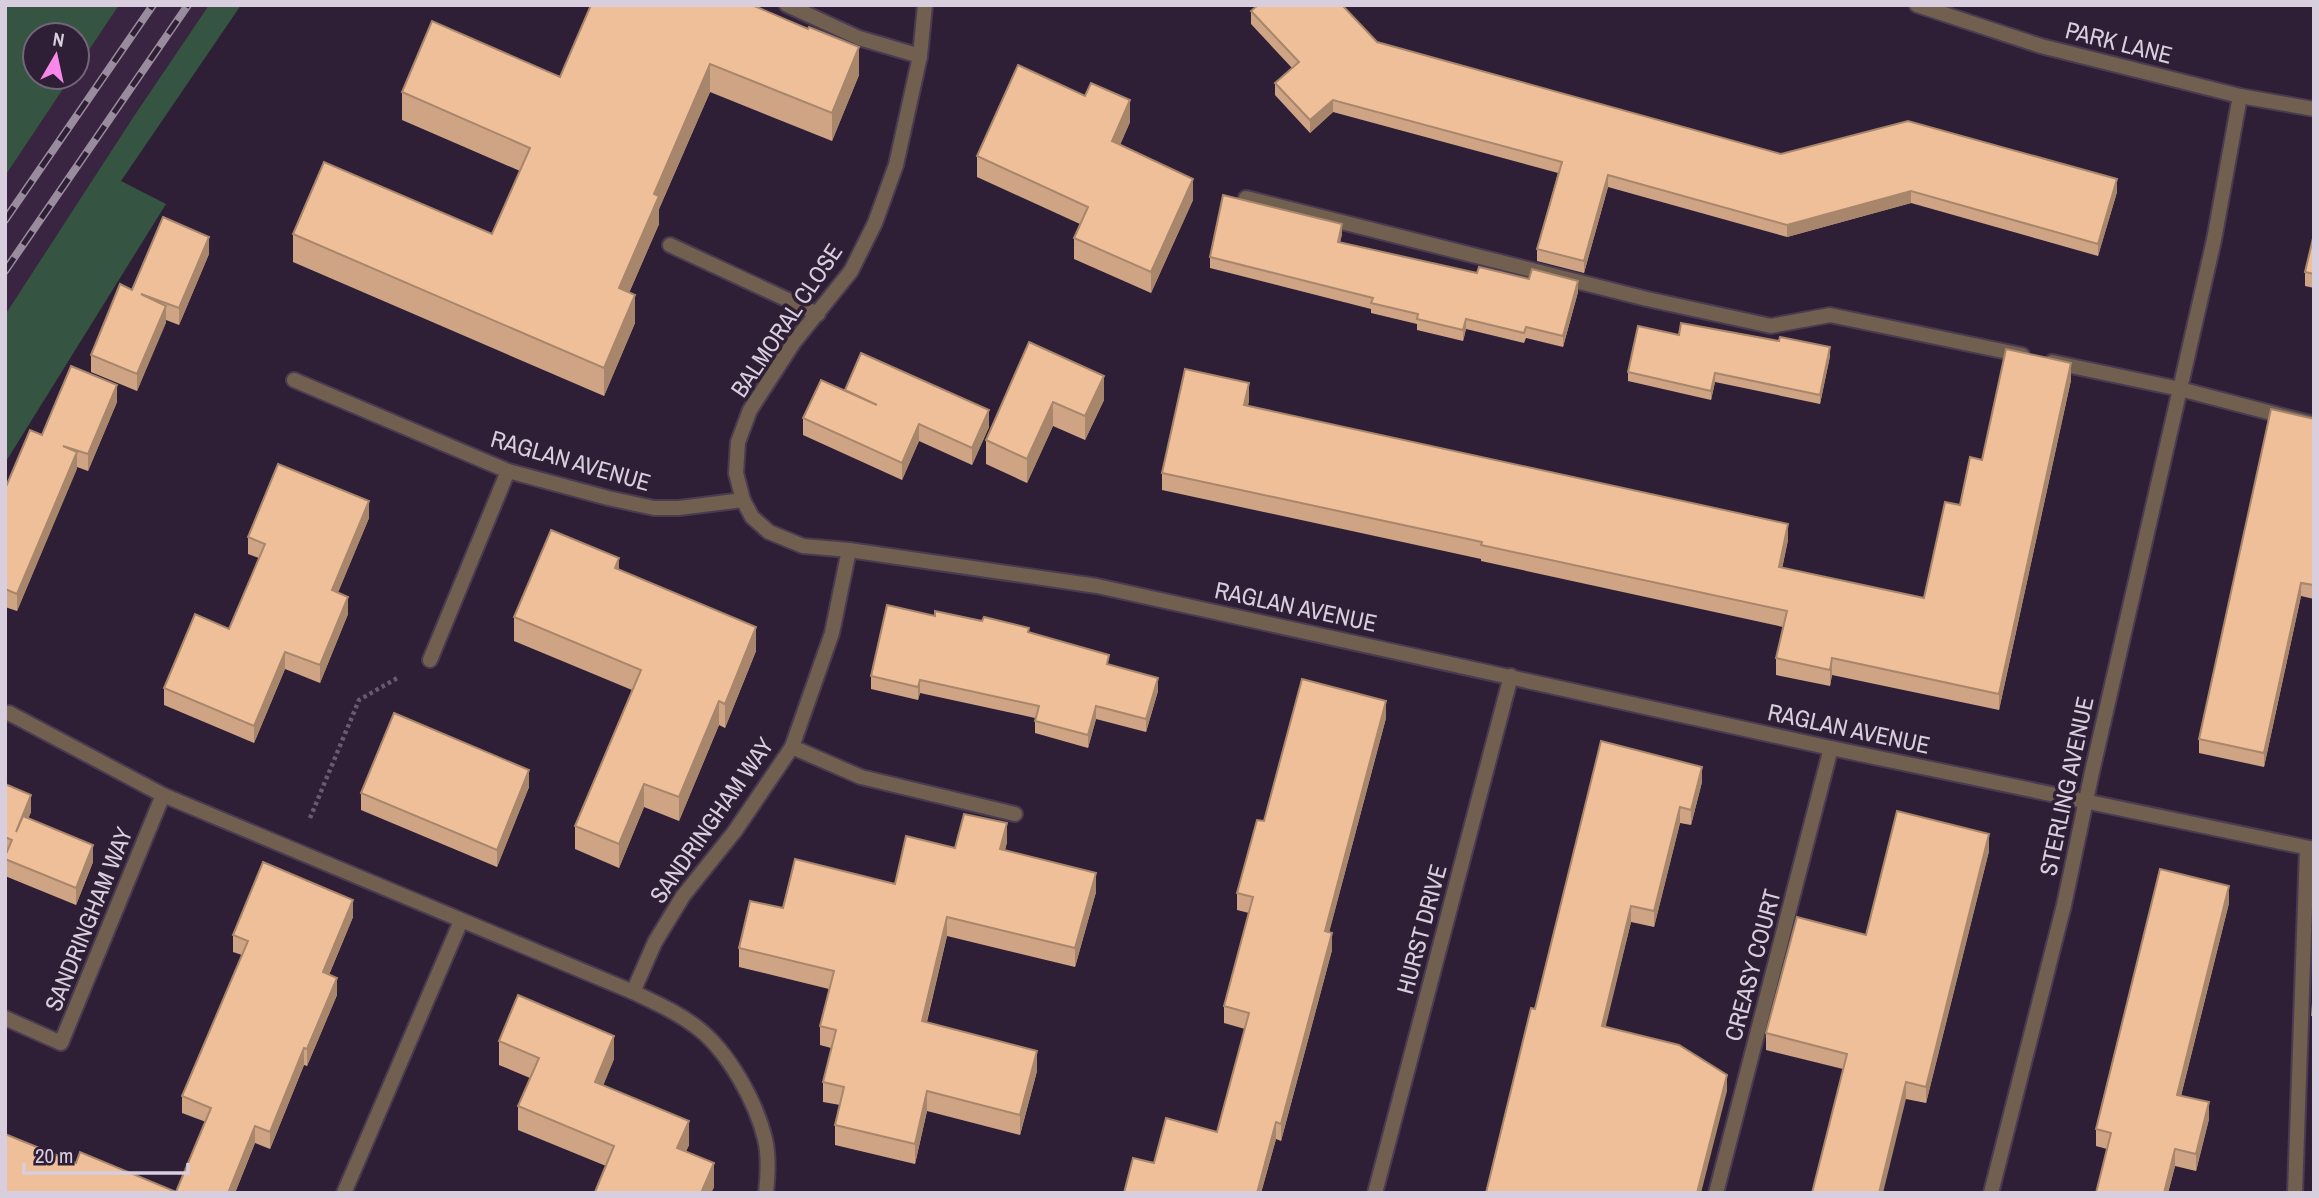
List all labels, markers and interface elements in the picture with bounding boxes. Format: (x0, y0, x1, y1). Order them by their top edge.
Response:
street label: PARK LANE (2062, 13, 2176, 71)
north arrow (21, 21, 91, 91)
text: N (51, 25, 66, 53)
street label: BALMORAL CLOSE (723, 237, 849, 403)
street label: RAGLAN AVENUE (487, 422, 655, 498)
street label: RAGLAN AVENUE (1212, 573, 1380, 639)
street label: STERLING AVENUE (2031, 694, 2101, 878)
street label: RAGLAN AVENUE (1765, 695, 1933, 761)
street label: SANDRINGHAM WAY (642, 731, 780, 909)
street label: SANDRINGHAM WAY (37, 822, 139, 1016)
street label: HURST DRIVE (1388, 861, 1454, 997)
street label: CREASY COURT (1716, 886, 1788, 1044)
scale bar (24, 1132, 189, 1176)
text: 20 m (35, 1141, 73, 1170)

